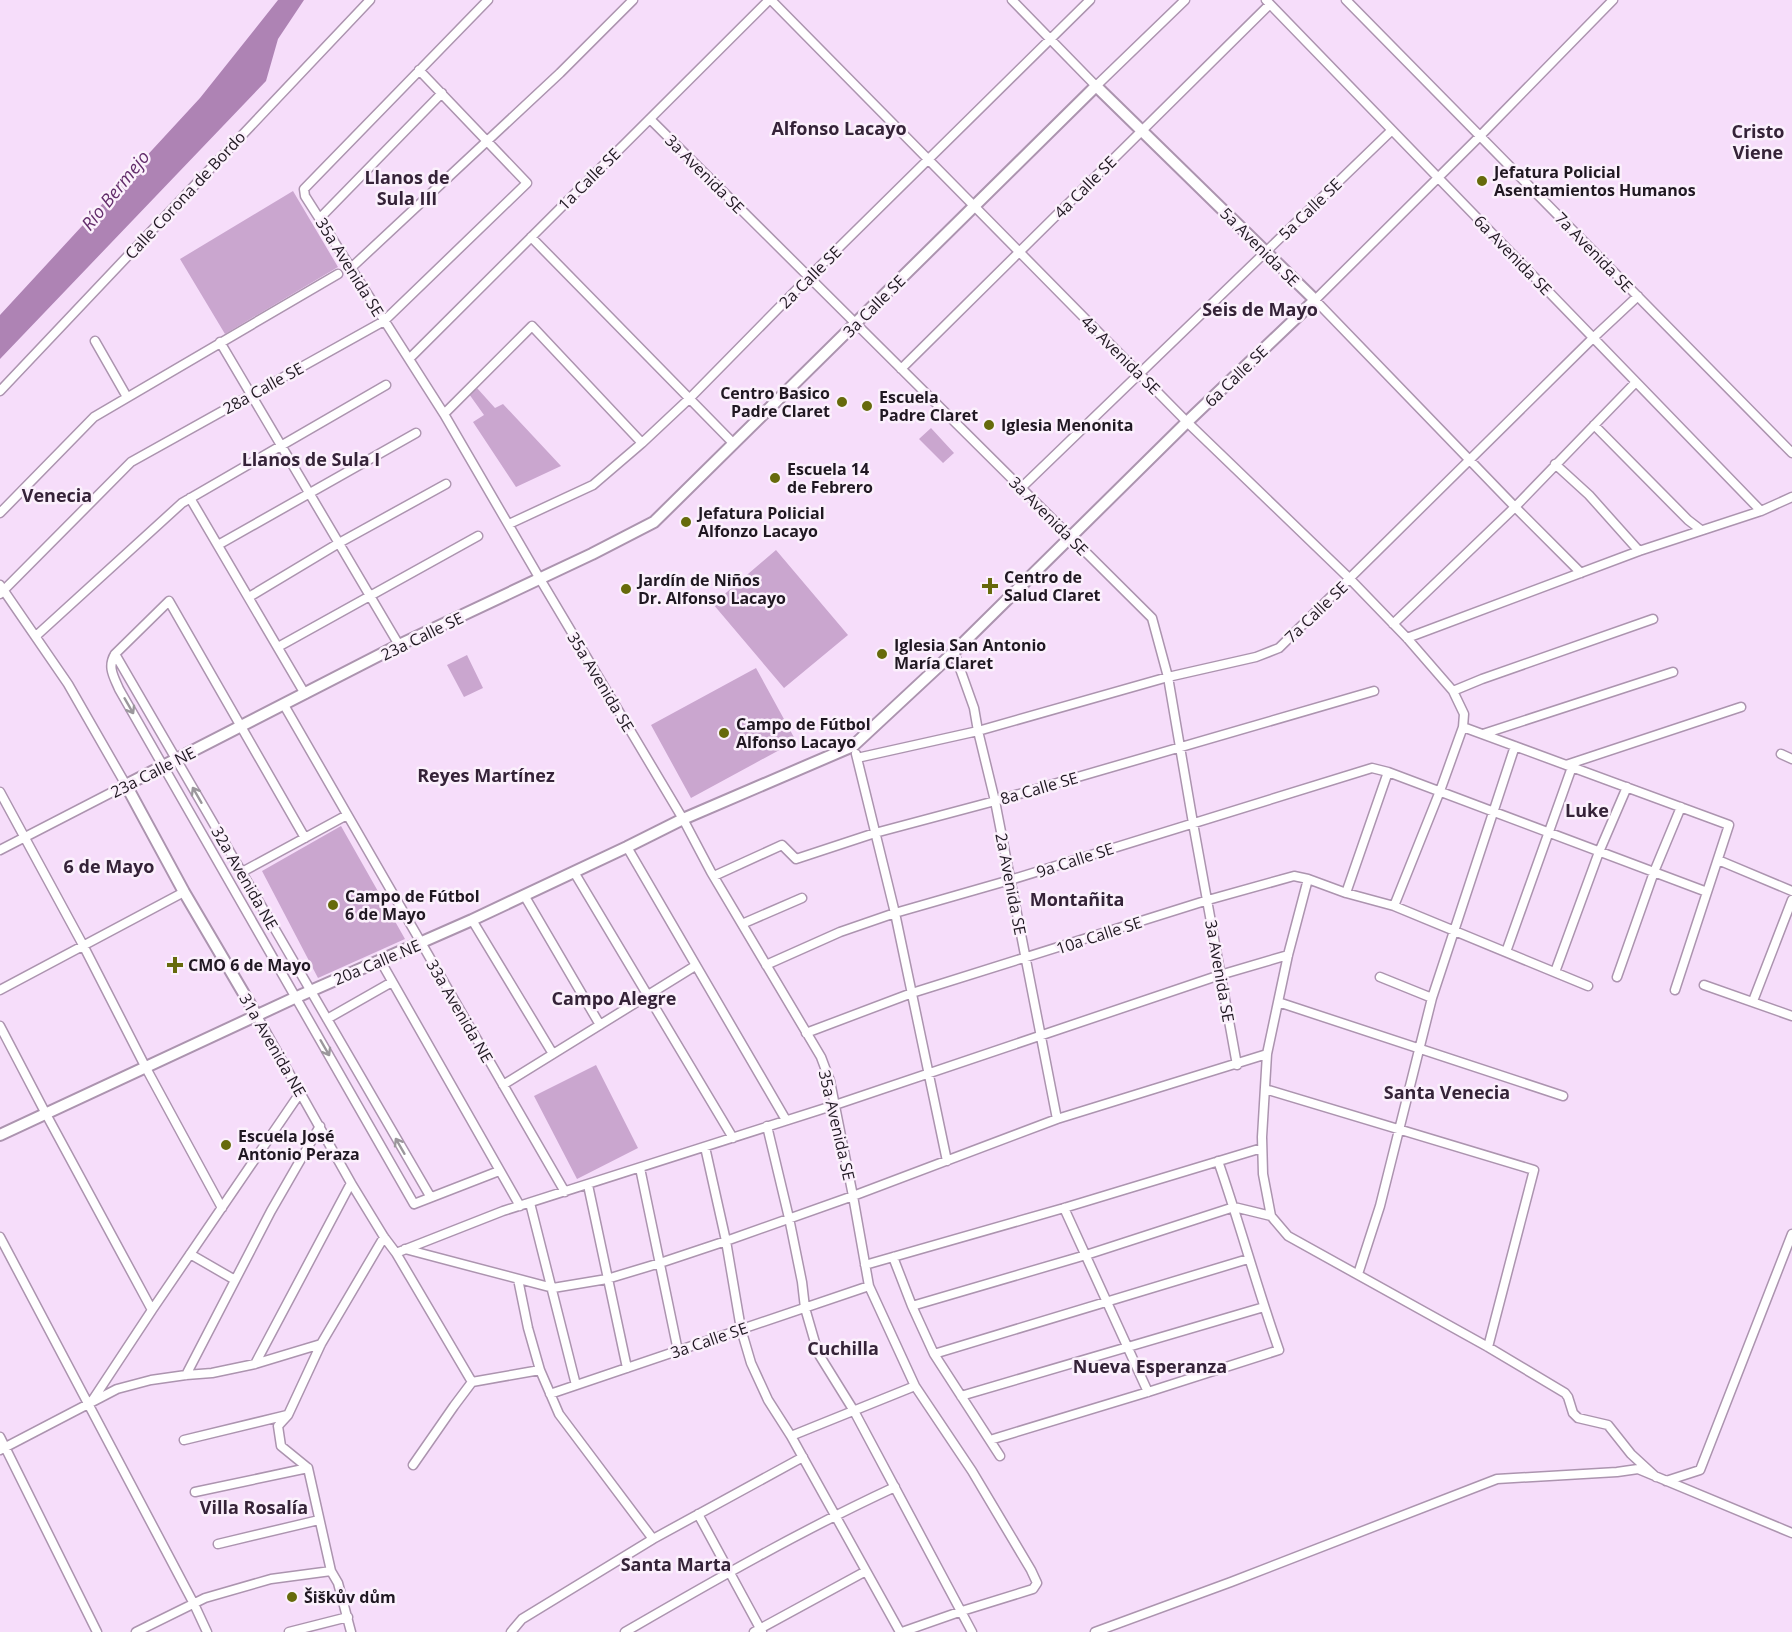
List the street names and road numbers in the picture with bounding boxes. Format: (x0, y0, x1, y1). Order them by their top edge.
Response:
street label: Calle Corona de Bordo (120, 126, 250, 264)
street label: 3a Avenida SE (661, 130, 749, 218)
street label: 1a Calle SE (553, 143, 625, 215)
street label: 4a Calle SE (1049, 151, 1121, 223)
street label: 5a Calle SE (1274, 173, 1346, 245)
street label: 5a Avenida SE (1216, 203, 1304, 291)
street label: 7a Avenida SE (1550, 207, 1638, 297)
street label: 6a Avenida SE (1469, 210, 1557, 300)
street label: 35a Avenida SE (311, 213, 389, 321)
street label: 2a Calle SE (774, 241, 846, 313)
street label: 3a Calle SE (838, 270, 910, 342)
street label: 4a Avenida SE (1077, 311, 1165, 399)
street label: 6a Calle SE (1200, 340, 1272, 412)
street label: 28a Calle SE (219, 357, 307, 419)
street label: 3a Avenida SE (1005, 472, 1093, 560)
street label: 7a Calle SE (1280, 576, 1352, 648)
street label: 23a Calle SE (377, 607, 467, 665)
street label: 35a Avenida SE (563, 628, 639, 736)
street label: 23a Calle NE (107, 741, 199, 803)
street label: 8a Calle SE (997, 766, 1081, 810)
street label: 32a Avenida NE (206, 822, 284, 934)
street label: 2a Avenida SE (990, 831, 1032, 937)
street label: 9a Calle SE (1034, 837, 1116, 883)
street label: 10a Calle SE (1053, 911, 1145, 959)
street label: 3a Avenida SE (1200, 918, 1240, 1024)
street label: 20a Calle NE (330, 934, 424, 990)
street label: 33a Avenida NE (421, 955, 499, 1067)
street label: 31a Avenida NE (234, 989, 312, 1101)
street label: 35a Avenida SE (814, 1068, 860, 1182)
street label: 3a Calle SE (668, 1317, 750, 1363)

